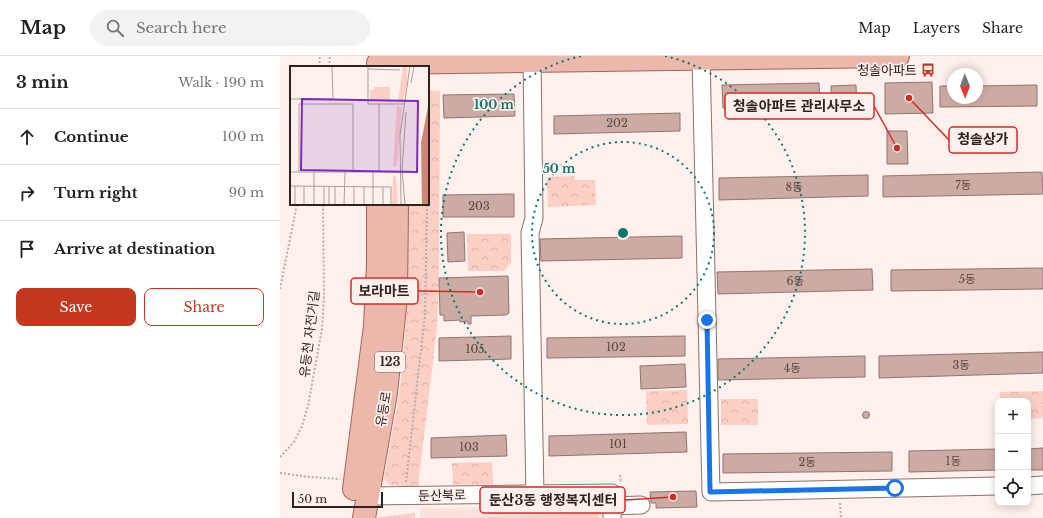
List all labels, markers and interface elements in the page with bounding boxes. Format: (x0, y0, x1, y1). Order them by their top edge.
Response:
search box (90, 10, 370, 46)
text: Map (20, 16, 66, 39)
icon: search (104, 17, 126, 39)
text: Search here (136, 18, 227, 37)
text: Map (858, 19, 891, 37)
text: Layers (913, 19, 960, 37)
text: Share (982, 19, 1023, 37)
place label: 청솔아파트 (857, 62, 917, 79)
bus stop icon: 청솔아파트 (920, 62, 936, 78)
inset map (290, 66, 429, 205)
north arrow (947, 68, 983, 104)
text: 3 min (16, 72, 69, 93)
text: Walk · 190 m (178, 74, 264, 91)
callout: 청솔아파트 관리사무소 (725, 93, 874, 119)
text: 100 m (474, 97, 515, 112)
text: 청솔아파트 관리사무소 (733, 97, 865, 115)
house number: 202 (606, 116, 628, 130)
icon: ahead (16, 126, 38, 148)
text: Continue (54, 127, 129, 146)
callout: 청솔상가 (949, 127, 1017, 153)
text: 100 m (222, 128, 264, 145)
text: 청솔상가 (957, 130, 1009, 148)
text: 50 m (543, 161, 576, 176)
house number: 7동 (955, 178, 971, 192)
house number: 8동 (786, 180, 802, 194)
icon: right (16, 182, 38, 204)
text: Turn right (54, 183, 137, 202)
text: 90 m (229, 184, 264, 201)
house number: 203 (468, 199, 490, 213)
centre of rings (616, 226, 630, 240)
icon: arrive (16, 238, 38, 260)
text: Arrive at destination (54, 239, 215, 258)
house number: 5동 (959, 272, 975, 286)
house number: 6동 (786, 274, 804, 288)
callout: 보라마트 (351, 278, 418, 304)
text: 보라마트 (358, 282, 410, 300)
button: Save (16, 288, 136, 326)
button: Share (144, 288, 264, 326)
street label: 유등천 자전거길 (296, 290, 323, 378)
route end (698, 311, 716, 329)
house number: 102 (606, 340, 626, 354)
house number: 105 (465, 342, 485, 356)
road number: 123 (375, 352, 405, 372)
house number: 3동 (953, 358, 969, 372)
house number: 4동 (784, 361, 800, 375)
street label: 유등로 (372, 390, 395, 428)
map controls (995, 398, 1031, 506)
button: + (995, 398, 1031, 434)
button: − (995, 434, 1031, 470)
house number: 101 (609, 437, 627, 451)
house number: 103 (459, 440, 479, 454)
house number: 1동 (945, 454, 961, 468)
house number: 2동 (799, 455, 815, 469)
button: locate (995, 470, 1031, 506)
route start (886, 479, 904, 497)
street label: 둔산북로 (418, 487, 466, 504)
callout: 둔산3동 행정복지센터 (480, 487, 625, 513)
scale bar (292, 490, 383, 509)
text: 둔산3동 행정복지센터 (489, 491, 617, 509)
text: 50 m (298, 492, 327, 506)

